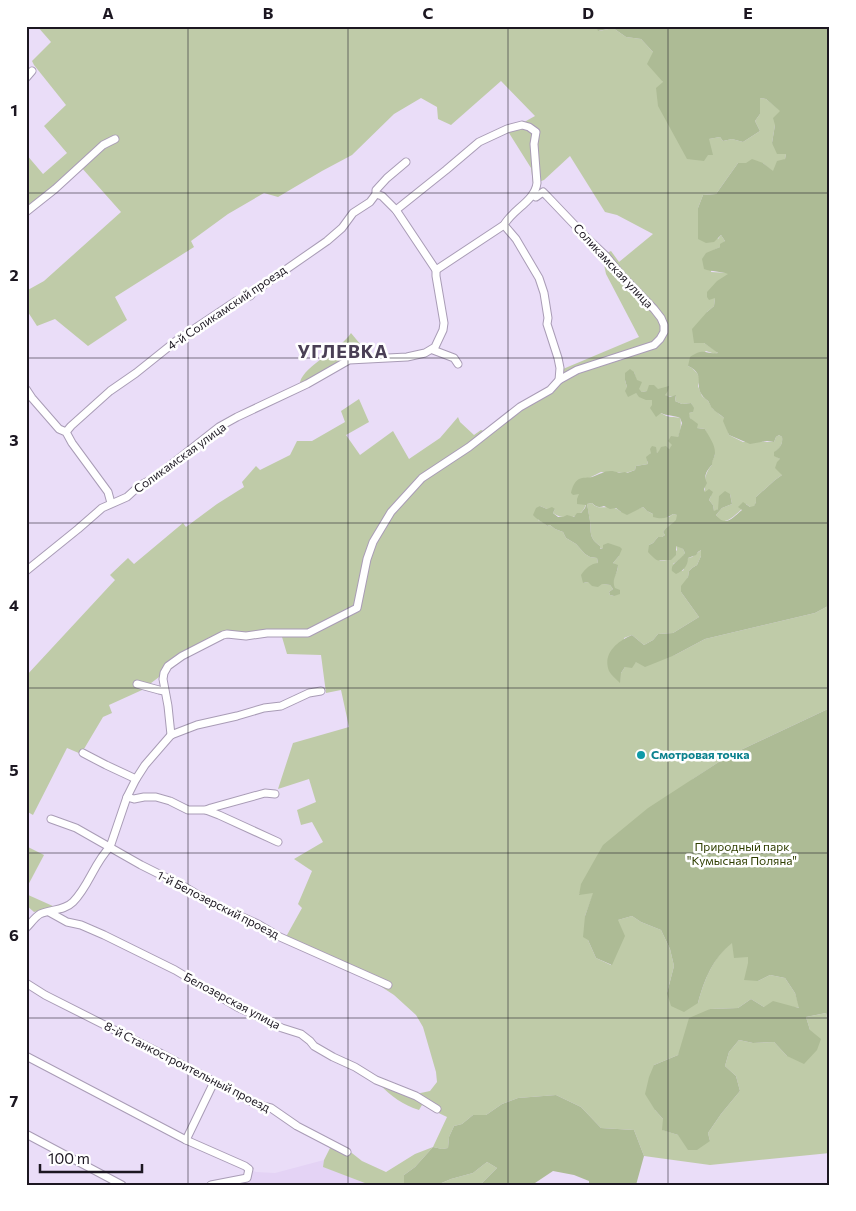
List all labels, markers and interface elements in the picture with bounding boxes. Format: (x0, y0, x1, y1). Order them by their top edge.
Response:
text: A (102, 3, 114, 22)
text: B (263, 3, 274, 22)
text: C (423, 3, 434, 22)
text: D (582, 3, 594, 22)
text: E (743, 3, 753, 22)
text: 1 (10, 100, 18, 119)
street label: Соликамская улица (571, 220, 656, 310)
street label: 4-й Соликамский проезд (164, 262, 289, 352)
text: 2 (9, 265, 19, 284)
district label: УГЛЕВКА (298, 340, 388, 362)
street label: Соликамская улица (131, 419, 228, 495)
text: 3 (9, 430, 19, 449)
text: 4 (9, 595, 19, 614)
place label: Смотровая точка (651, 747, 750, 761)
marker: Смотровая точка (635, 749, 647, 761)
text: 5 (9, 760, 19, 779)
park label: Природный парк "Кумысная Поляна" (687, 839, 797, 867)
street label: 1-й Белозерский проезд (155, 867, 282, 941)
text: 6 (9, 925, 19, 944)
street label: Белозерская улица (182, 969, 283, 1031)
street label: 8-й Станкостроительный проезд (102, 1018, 273, 1114)
text: 7 (10, 1091, 19, 1110)
scale bar (40, 1141, 142, 1173)
text: 100 m (48, 1149, 90, 1167)

